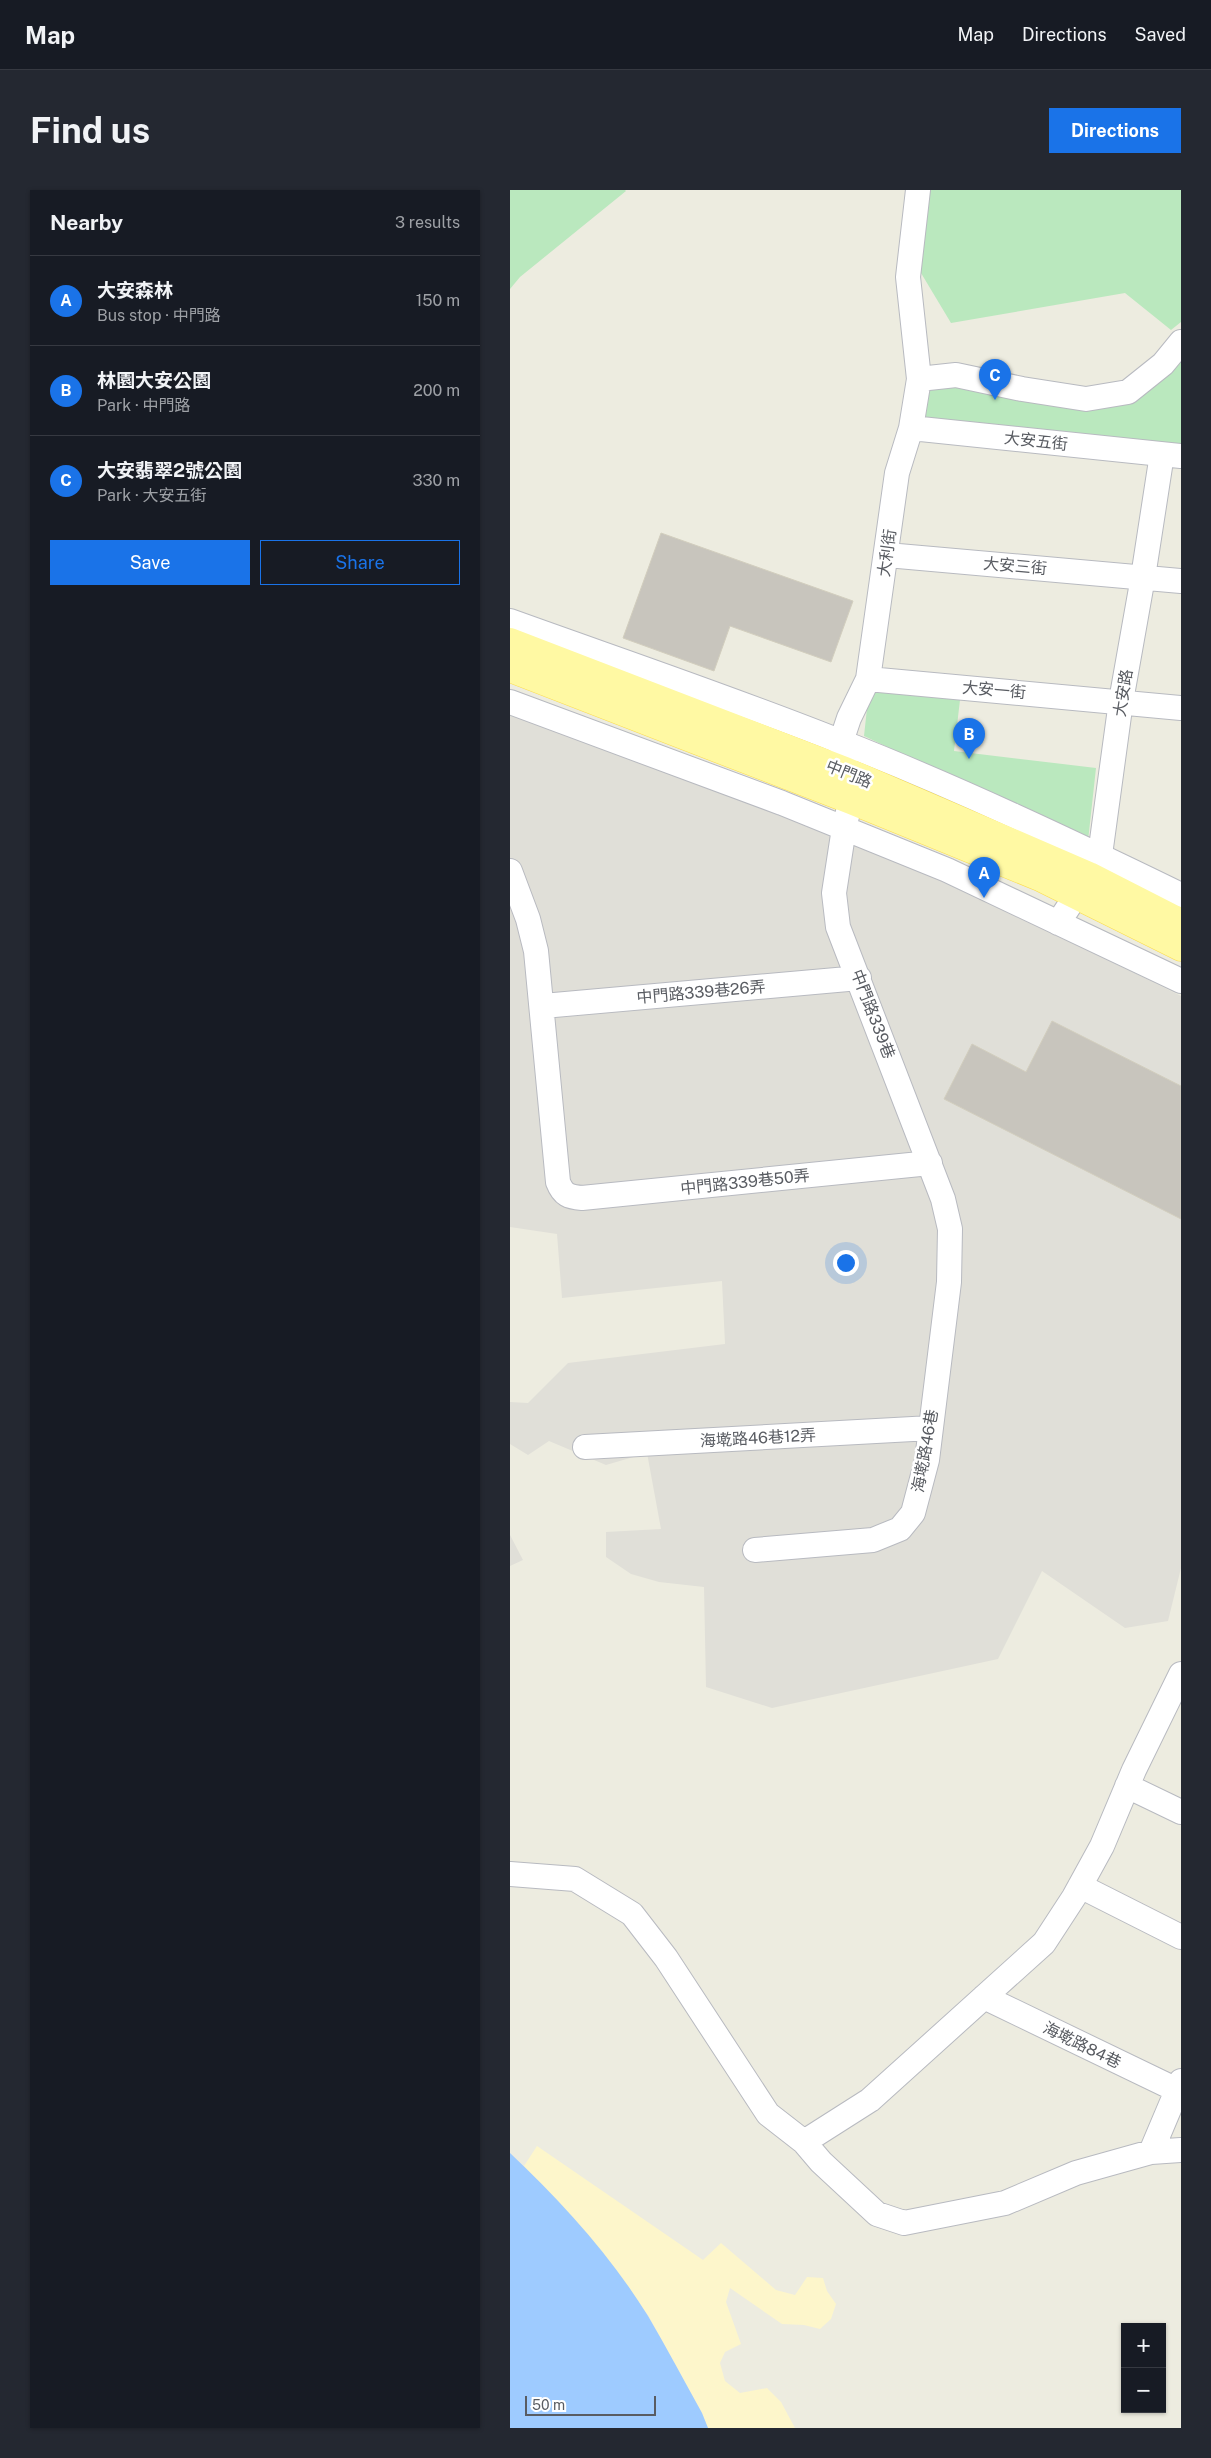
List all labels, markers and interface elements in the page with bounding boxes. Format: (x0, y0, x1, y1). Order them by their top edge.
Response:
text: Map (25, 21, 75, 49)
text: Map (957, 24, 994, 45)
text: Directions (1022, 24, 1107, 45)
text: Saved (1135, 24, 1186, 45)
button: Directions (1049, 108, 1181, 153)
text: Find us (30, 110, 150, 151)
text: Nearby (50, 210, 123, 235)
text: 3 results (395, 213, 460, 232)
text: 大安森林 (97, 279, 173, 301)
text: A (60, 291, 72, 310)
text: 150 m (416, 291, 460, 310)
text: Bus stop · 中門路 (97, 306, 221, 325)
pin: C (979, 359, 1011, 400)
text: 林園大安公園 (97, 369, 211, 391)
text: B (61, 381, 71, 400)
text: 200 m (413, 381, 460, 400)
text: Park · 中門路 (97, 396, 190, 415)
street label: 大安五街 (1003, 428, 1069, 454)
text: 大安翡翠2號公園 (97, 459, 242, 481)
text: C (60, 471, 72, 490)
text: 330 m (413, 471, 460, 490)
text: Park · 大安五街 (97, 486, 206, 505)
street label: 大利街 (874, 528, 900, 578)
button: Save (50, 540, 250, 585)
button: Share (260, 540, 460, 585)
street label: 大安三街 (982, 554, 1048, 578)
street label: 大安路 (1110, 668, 1136, 718)
street label: 大安一街 (961, 678, 1027, 702)
pin: B (953, 718, 985, 759)
street label: 中門路 (823, 756, 875, 792)
pin: A (968, 857, 1000, 898)
street label: 中門路339巷 (847, 967, 899, 1061)
street label: 中門路339巷26弄 (636, 977, 766, 1007)
street label: 中門路339巷50弄 (679, 1166, 811, 1198)
your location (833, 1250, 859, 1276)
street label: 海墘路46巷 (908, 1408, 942, 1494)
street label: 海墘路46巷12弄 (700, 1425, 816, 1451)
street label: 海墘路84巷 (1040, 2018, 1124, 2072)
map controls (1121, 2323, 1166, 2413)
button: + (1121, 2323, 1166, 2368)
button: − (1121, 2368, 1166, 2413)
scale bar (525, 2393, 656, 2416)
text: 50 m (532, 2397, 565, 2413)

